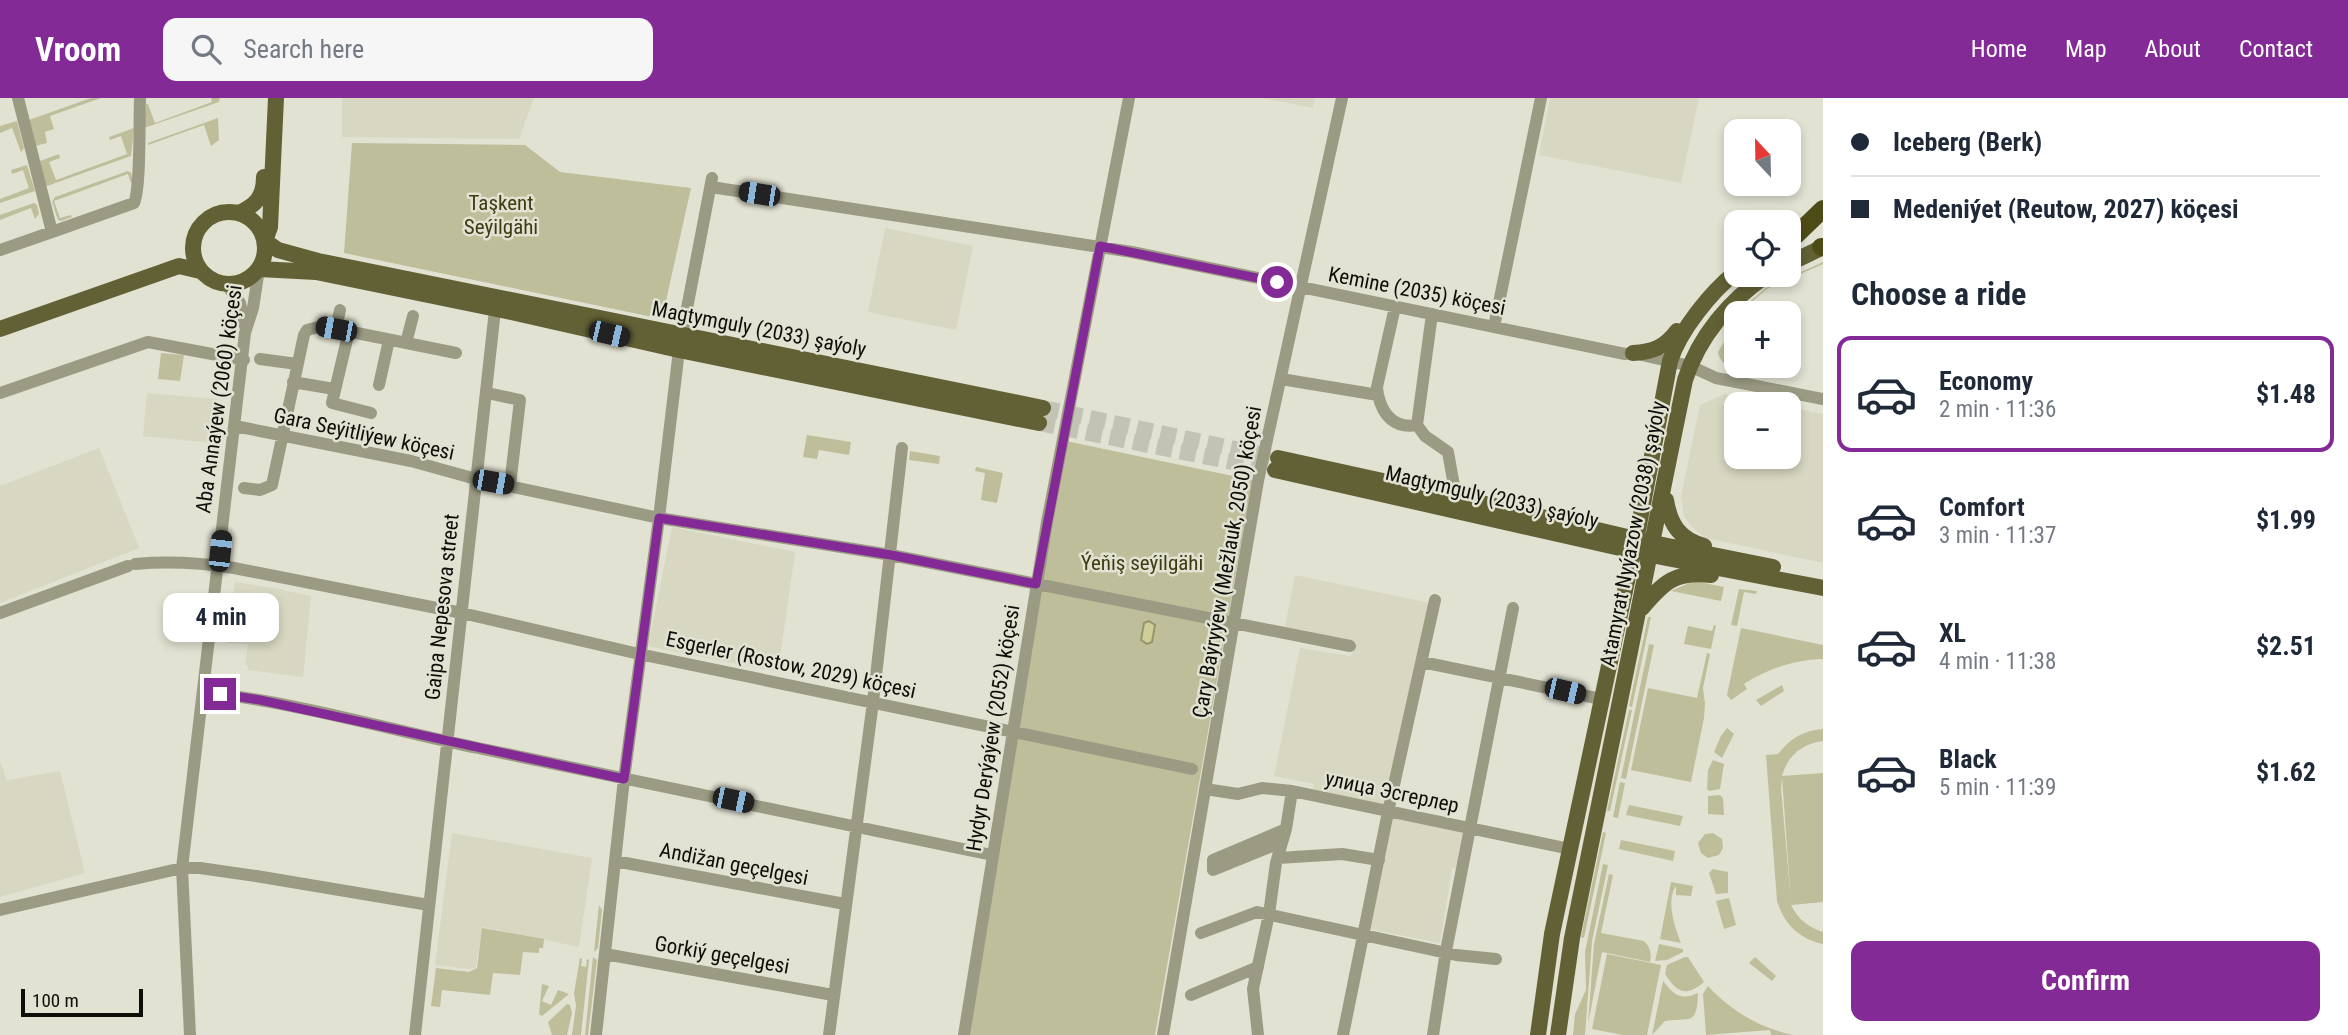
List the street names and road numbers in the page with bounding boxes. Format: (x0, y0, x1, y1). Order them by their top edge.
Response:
street label: Kemine (2035) köçesi (1326, 262, 1508, 320)
street label: Aba Annaýew (2060) köçesi (191, 283, 247, 515)
street label: Magtymguly (2033) şaýoly (650, 296, 868, 362)
street label: Atamyrat Nyýazow (2038) şaýoly (1595, 399, 1671, 669)
street label: Gara Seýitliýew köçesi (271, 403, 457, 465)
street label: Çary Baýryýew (Mežlauk, 2050) köçesi (1188, 404, 1266, 720)
street label: Magtymguly (2033) şaýoly (1383, 461, 1601, 533)
street label: Gaipa Nepesova street (420, 513, 464, 701)
street label: Hydyr Derýaýew (2052) köçesi (962, 603, 1024, 853)
street label: Esgerler (Rostow, 2029) köçesi (664, 627, 918, 703)
street label: улица Эсгерлер (1323, 766, 1461, 818)
street label: Andižan geçelgesi (658, 838, 810, 890)
street label: Gorkiý geçelgesi (653, 931, 791, 979)

